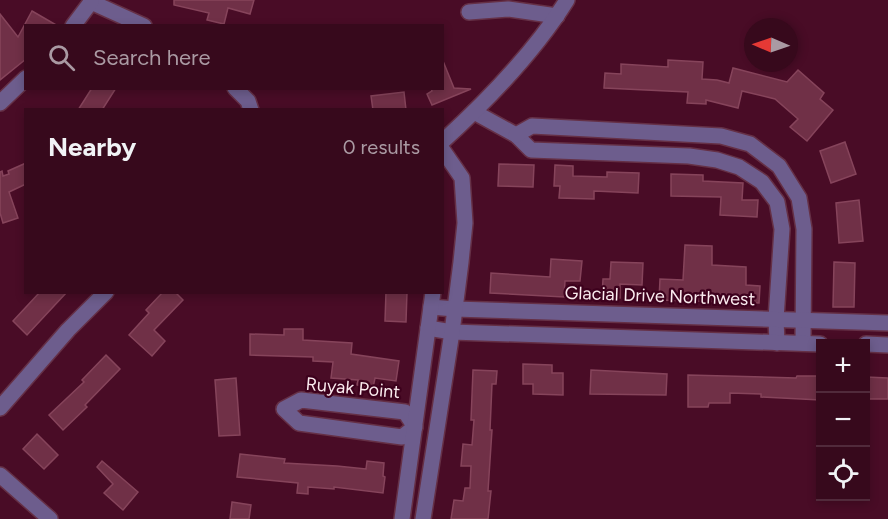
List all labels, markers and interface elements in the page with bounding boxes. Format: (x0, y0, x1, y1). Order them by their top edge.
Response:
north arrow (744, 18, 798, 72)
search box (24, 24, 444, 90)
icon: search (45, 41, 78, 74)
text: Search here (93, 44, 211, 71)
text: Nearby (48, 131, 136, 163)
text: 0 results (343, 135, 420, 159)
street label: Glacial Drive Northwest (564, 282, 756, 310)
map controls (816, 339, 870, 501)
button: + (816, 339, 870, 393)
street label: Ruyak Point (305, 373, 401, 403)
button: − (816, 393, 870, 447)
button: locate (816, 447, 870, 501)

